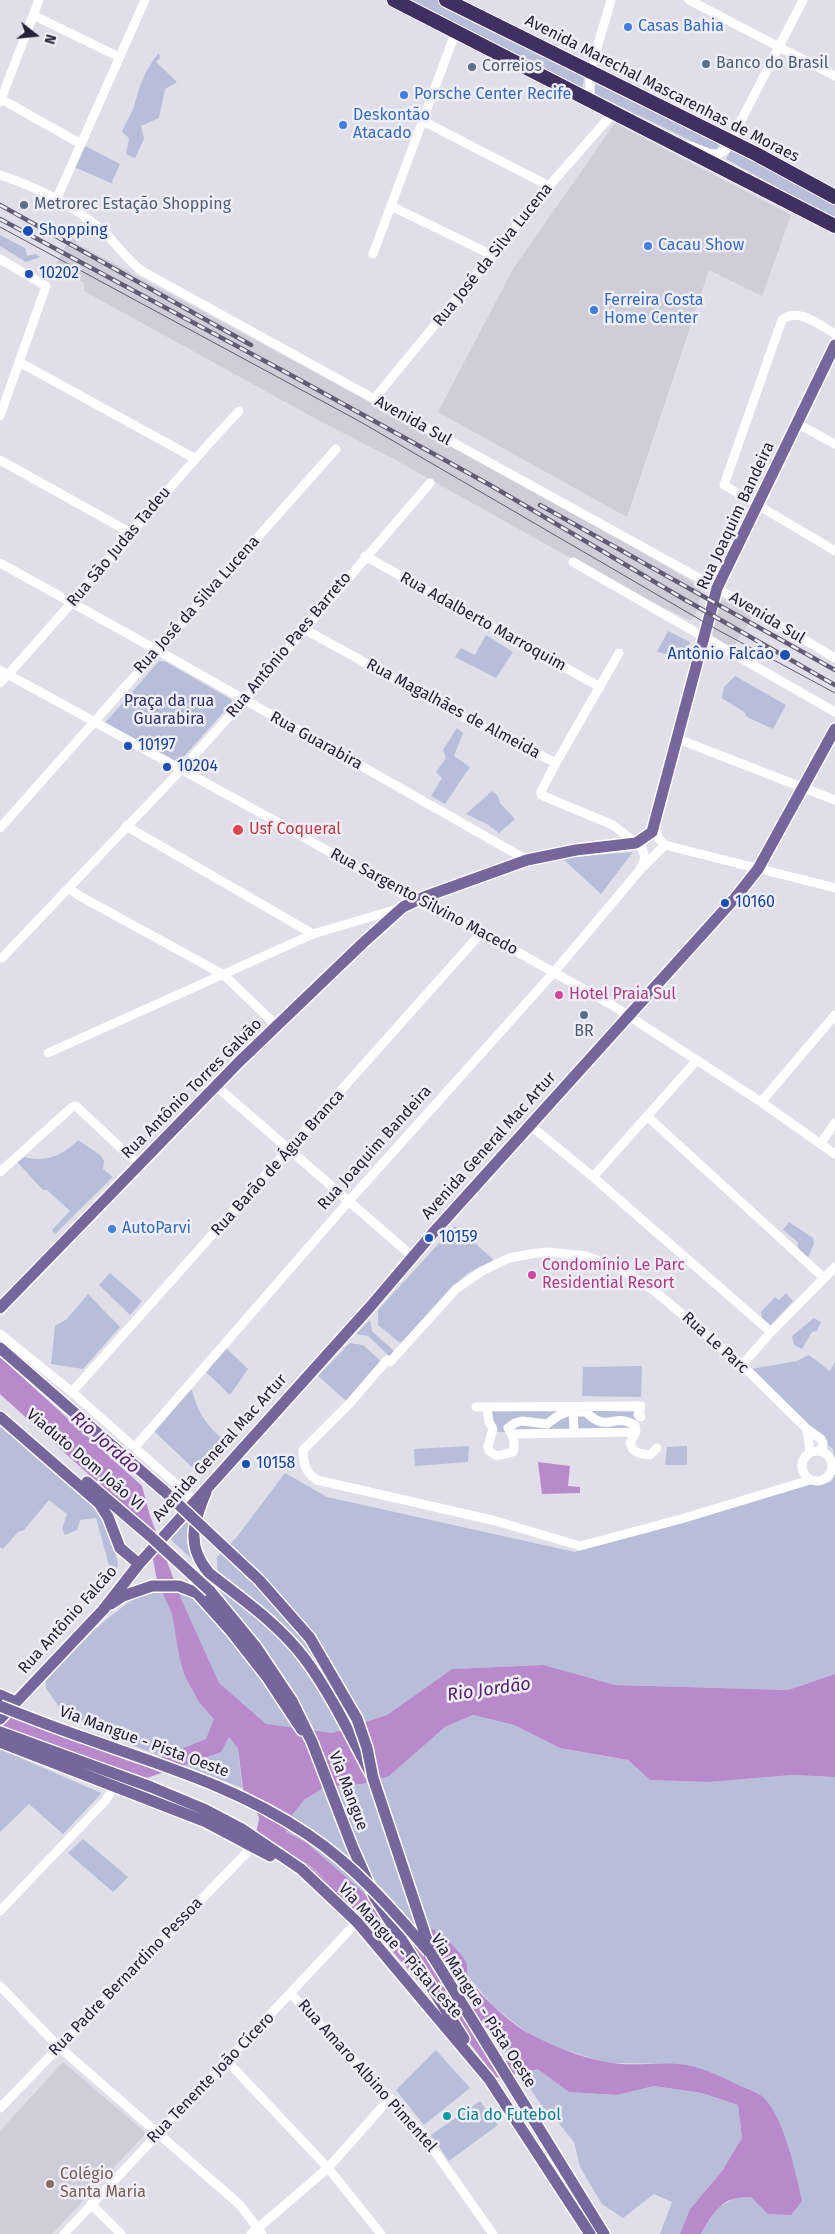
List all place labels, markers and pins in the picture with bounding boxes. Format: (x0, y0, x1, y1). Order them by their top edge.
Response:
place label: Casas Bahia (638, 17, 724, 37)
marker: Casas Bahia (622, 21, 634, 33)
place label: Banco do Brasil (716, 54, 828, 74)
place label: Correios (482, 57, 542, 77)
marker: Banco do Brasil (700, 58, 712, 70)
marker: Correios (466, 61, 478, 73)
place label: Porsche Center Recife (414, 85, 571, 105)
marker: Porsche Center Recife (398, 89, 410, 101)
place label: Deskontão Atacado (353, 106, 430, 144)
marker: Deskontão Atacado (337, 119, 349, 131)
place label: Metrorec Estação Shopping (34, 195, 231, 215)
marker: Metrorec Estação Shopping (18, 199, 30, 211)
place label: Shopping (39, 221, 108, 241)
marker: Shopping (21, 224, 35, 238)
place label: Cacau Show (658, 236, 744, 256)
marker: Cacau Show (642, 240, 654, 252)
place label: 10202 (39, 264, 79, 284)
marker: 10202 (23, 268, 35, 280)
place label: Ferreira Costa Home Center (604, 291, 704, 329)
marker: Ferreira Costa Home Center (588, 304, 600, 316)
place label: Antônio Falcão (668, 645, 774, 665)
marker: Antônio Falcão (778, 648, 792, 662)
place label: 10197 (138, 736, 176, 756)
marker: 10197 (122, 740, 134, 752)
place label: 10204 (177, 757, 218, 777)
marker: 10204 (161, 761, 173, 773)
place label: Usf Coqueral (249, 820, 341, 840)
marker: Usf Coqueral (231, 823, 245, 837)
place label: 10160 (735, 893, 775, 913)
marker: 10160 (719, 897, 731, 909)
place label: Hotel Praia Sul (569, 985, 676, 1005)
marker: Hotel Praia Sul (553, 989, 565, 1001)
marker: BR (578, 1009, 590, 1021)
place label: BR (574, 1022, 594, 1042)
place label: AutoParvi (122, 1219, 191, 1239)
marker: AutoParvi (106, 1223, 118, 1235)
place label: 10159 (439, 1228, 478, 1248)
marker: 10159 (423, 1232, 435, 1244)
place label: Condomínio Le Parc Residential Resort (542, 1256, 685, 1294)
marker: Condomínio Le Parc Residential Resort (526, 1269, 538, 1281)
place label: 10158 (256, 1454, 295, 1474)
marker: 10158 (240, 1458, 252, 1470)
place label: Cia do Futebol (457, 2106, 561, 2126)
marker: Cia do Futebol (441, 2110, 453, 2122)
place label: Colégio Santa Maria (60, 2165, 146, 2203)
marker: Colégio Santa Maria (44, 2178, 56, 2190)

